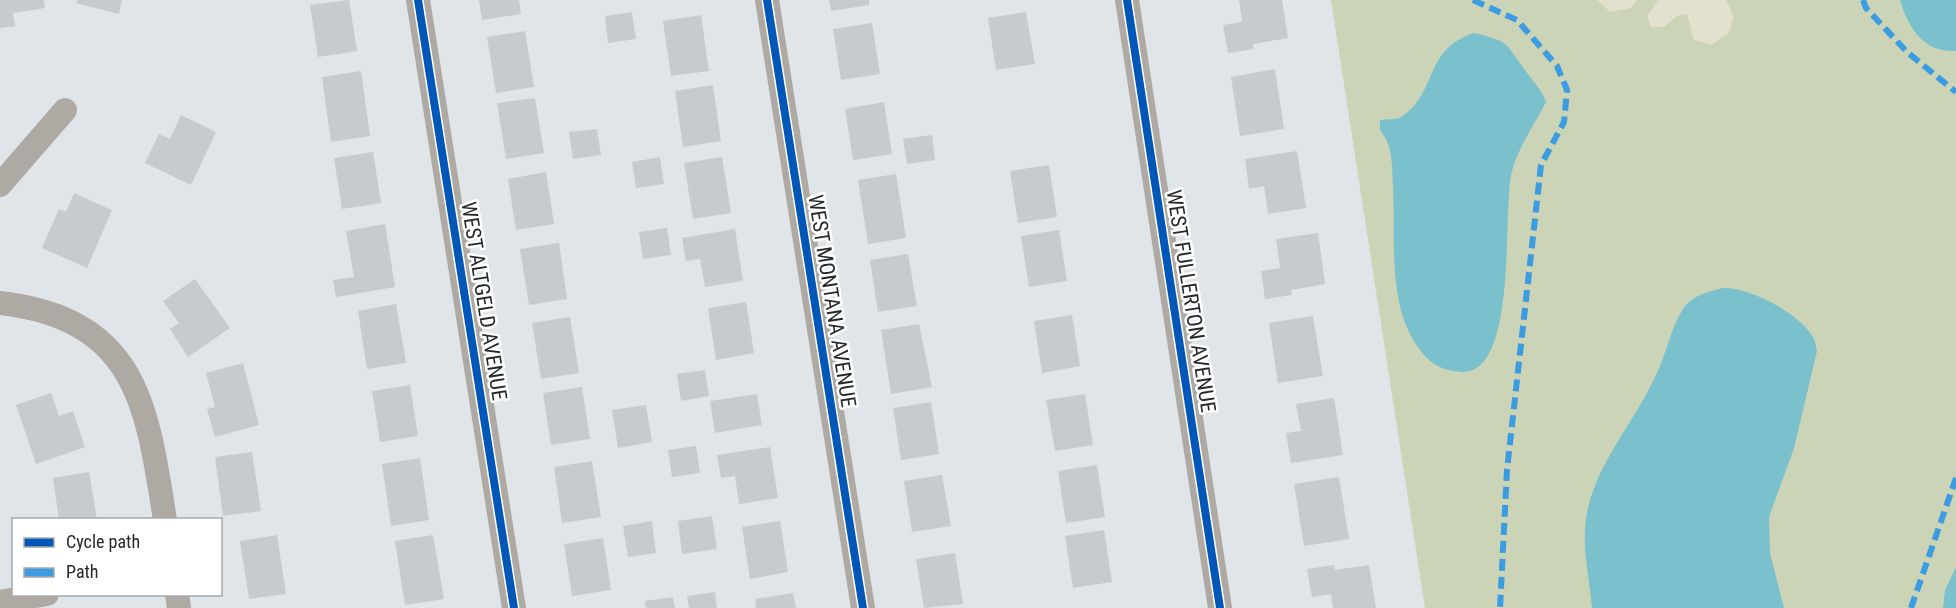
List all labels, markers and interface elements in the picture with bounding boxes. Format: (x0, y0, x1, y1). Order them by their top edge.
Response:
street label: WEST FULLERTON AVENUE (1162, 188, 1220, 414)
street label: WEST MONTANA AVENUE (803, 193, 861, 409)
street label: WEST ALTGELD AVENUE (456, 200, 512, 402)
legend (12, 518, 222, 596)
text: Cycle path (66, 531, 140, 552)
text: Path (66, 561, 99, 582)

